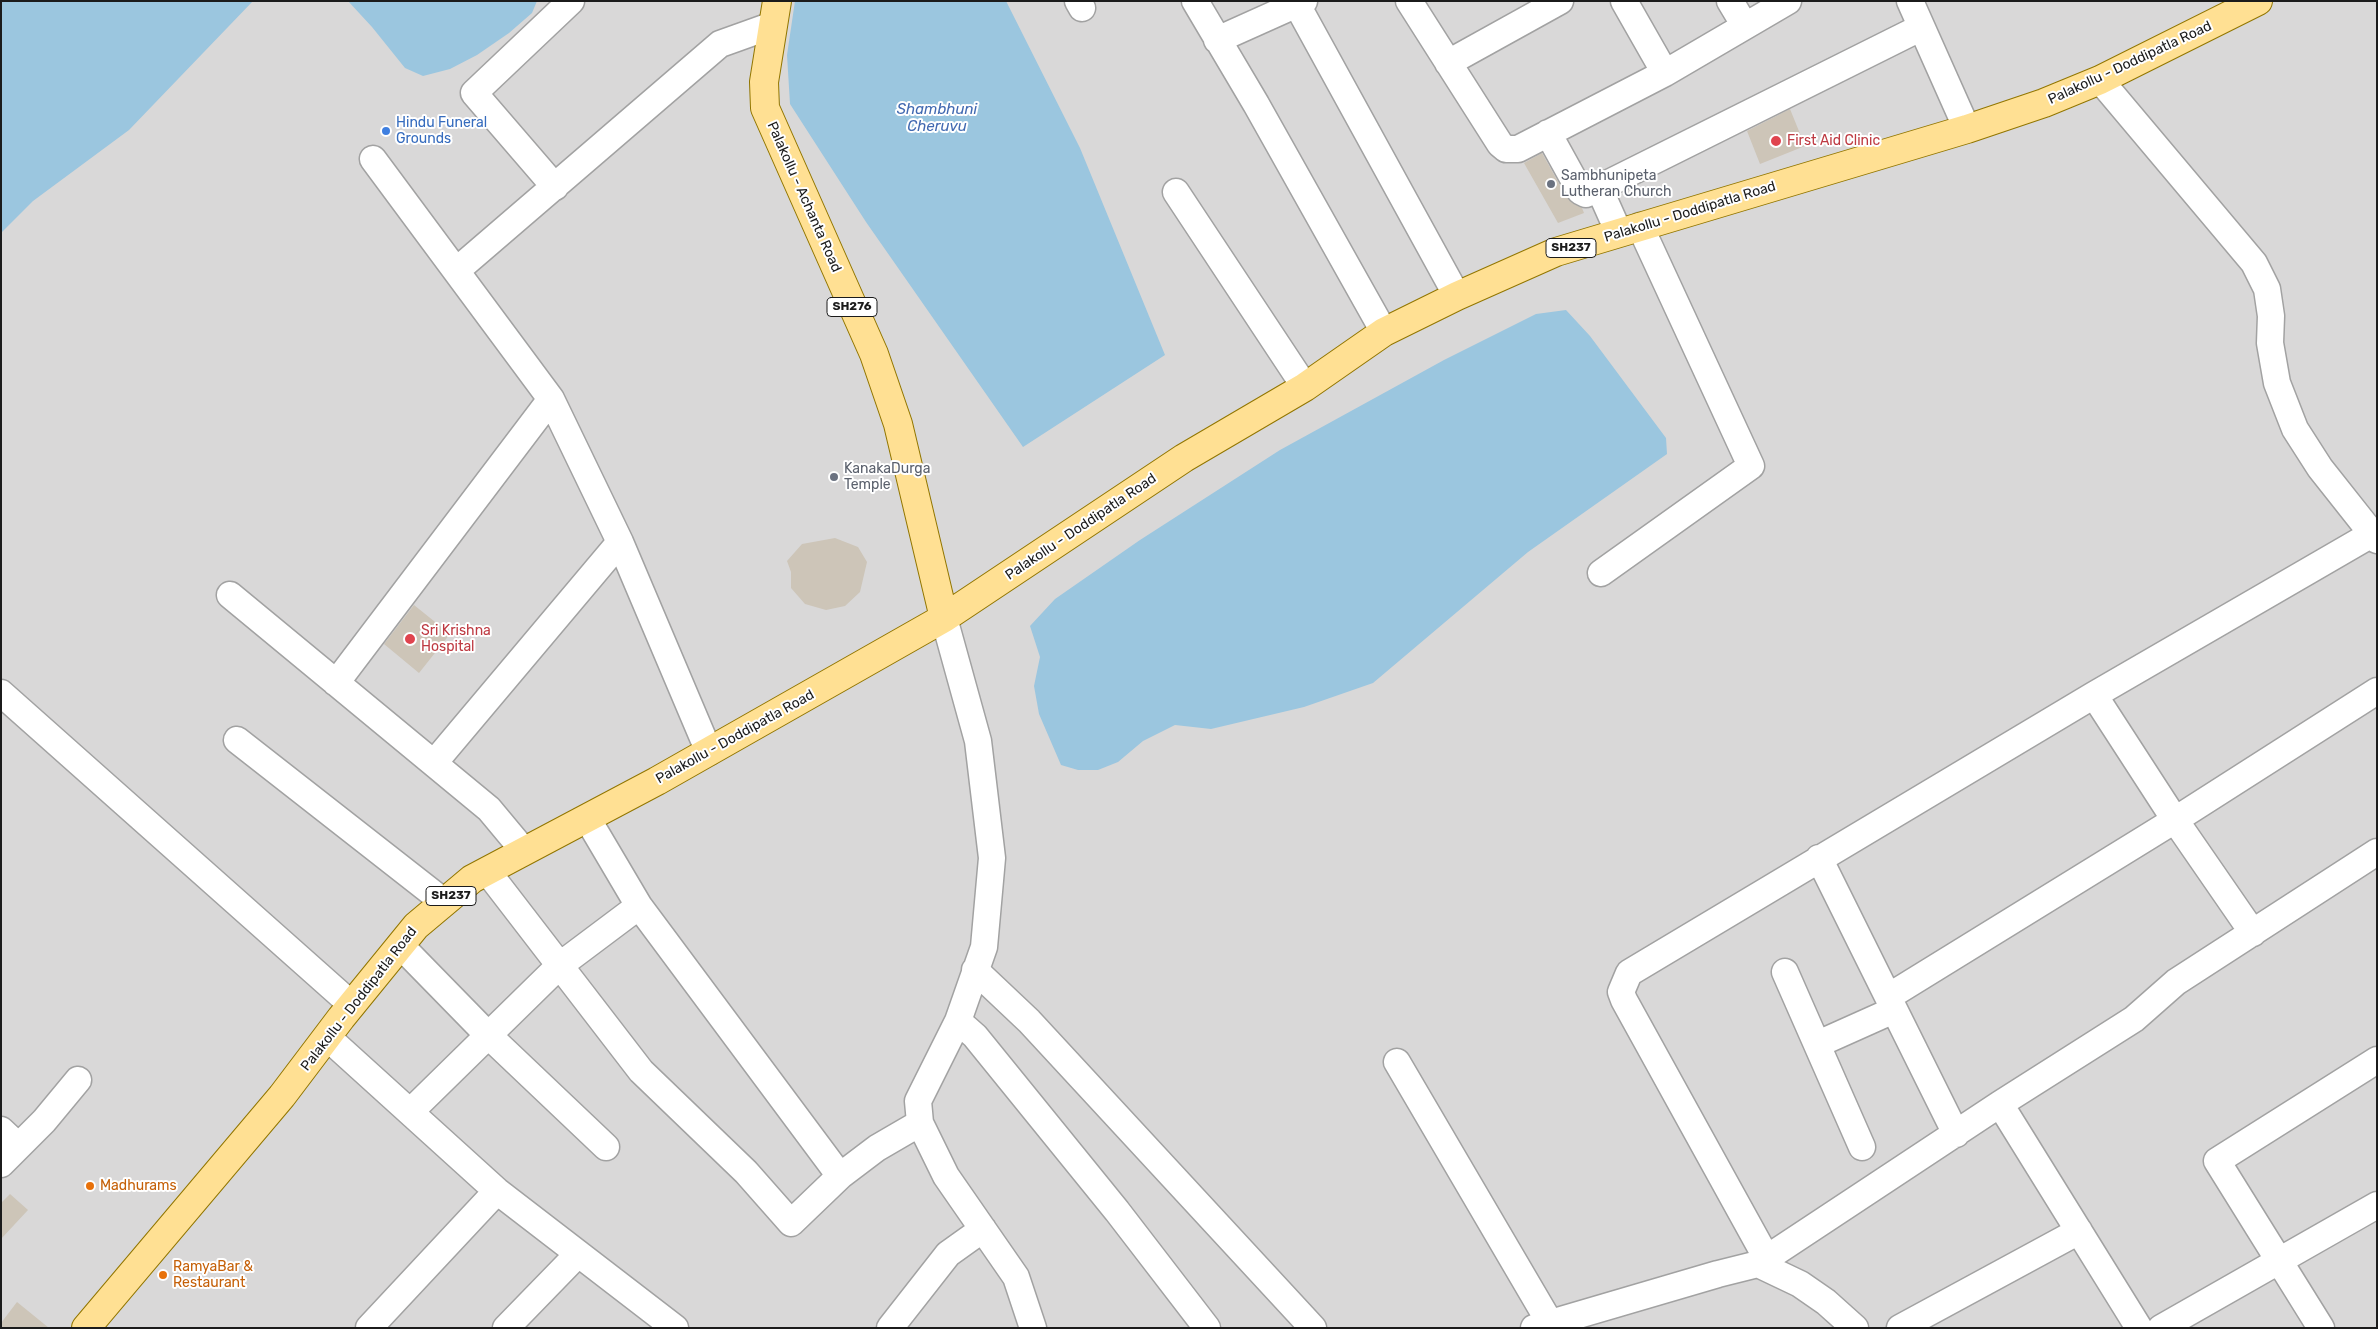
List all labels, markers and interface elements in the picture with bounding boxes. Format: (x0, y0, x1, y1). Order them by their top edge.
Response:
street label: Palakollu - Doddipatla Road (2046, 18, 2214, 108)
water label: Shambhuni Cheruvu (897, 101, 977, 136)
place label: Hindu Funeral Grounds (396, 115, 487, 148)
street label: Palakollu - Achanta Road (763, 119, 845, 275)
marker: Hindu Funeral Grounds (380, 125, 392, 137)
place label: First Aid Clinic (1787, 133, 1880, 149)
marker: First Aid Clinic (1769, 134, 1783, 148)
place label: Sambhunipeta Lutheran Church (1561, 168, 1671, 200)
marker: Sambhunipeta Lutheran Church (1545, 178, 1557, 190)
street label: Palakollu - Doddipatla Road (1602, 178, 1778, 246)
road number: SH237 (1546, 238, 1596, 258)
road number: SH276 (827, 298, 877, 316)
place label: KanakaDurga Temple (844, 461, 930, 494)
street label: Palakollu - Doddipatla Road (1002, 470, 1160, 584)
marker: KanakaDurga Temple (828, 471, 840, 483)
place label: Sri Krishna Hospital (421, 623, 491, 656)
marker: Sri Krishna Hospital (403, 632, 417, 646)
street label: Palakollu - Doddipatla Road (653, 686, 817, 788)
road number: SH237 (426, 886, 476, 906)
street label: Palakollu - Doddipatla Road (297, 924, 421, 1074)
place label: Madhurams (100, 1178, 177, 1194)
marker: Madhurams (84, 1180, 96, 1192)
place label: RamyaBar & Restaurant (173, 1259, 253, 1292)
marker: RamyaBar & Restaurant (157, 1269, 169, 1281)

